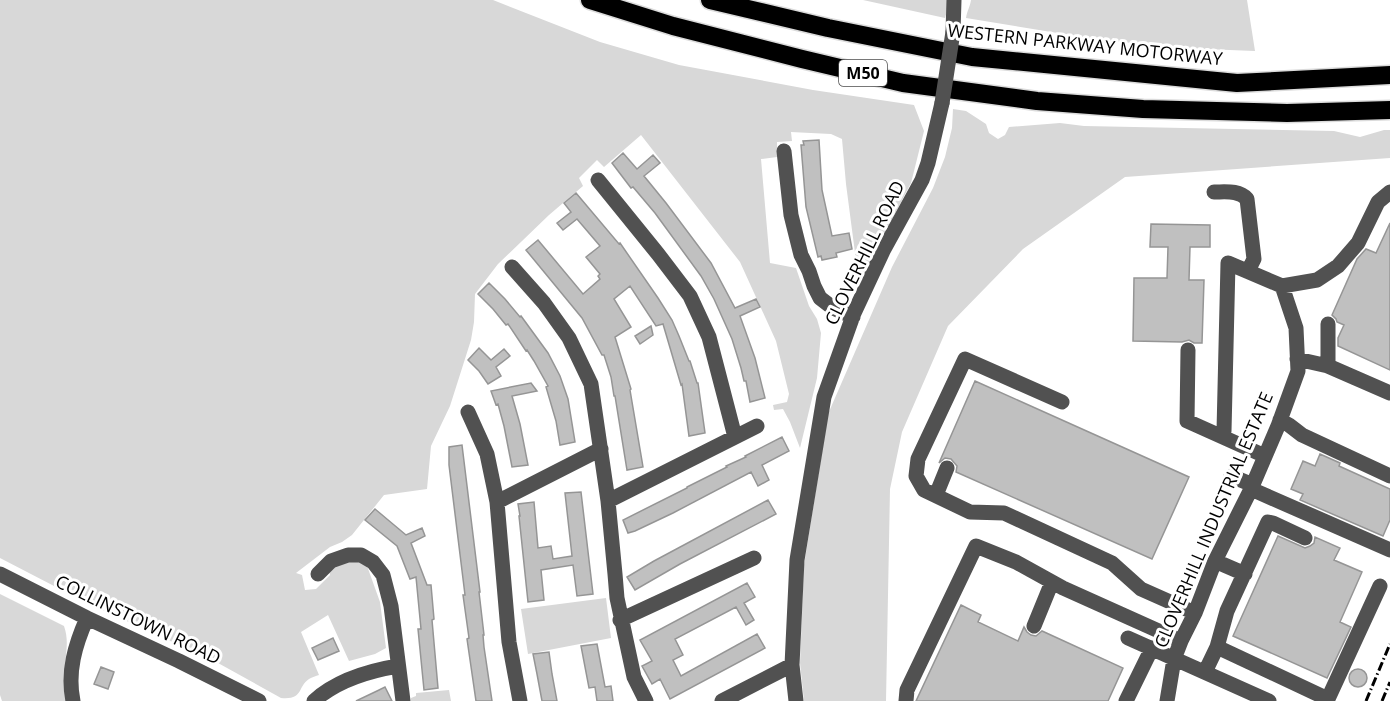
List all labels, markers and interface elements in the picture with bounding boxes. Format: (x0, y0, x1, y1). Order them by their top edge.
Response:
street label: WESTERN PARKWAY MOTORWAY (947, 18, 1225, 70)
road number: M50 (839, 60, 887, 86)
street label: CLOVERHILL ROAD (819, 176, 909, 329)
street label: CLOVERHILL INDUSTRIAL ESTATE (1148, 388, 1278, 651)
street label: COLLINSTOWN ROAD (52, 569, 225, 670)

